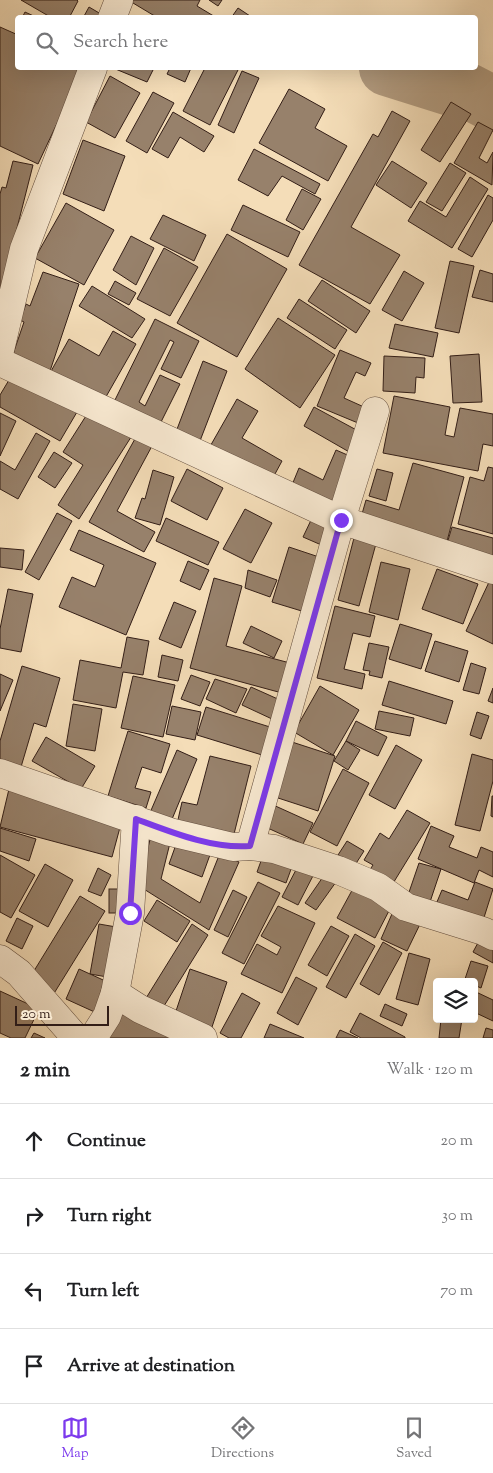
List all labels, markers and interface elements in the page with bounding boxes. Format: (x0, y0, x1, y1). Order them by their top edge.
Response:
search box (15, 15, 478, 70)
icon: search (33, 29, 61, 57)
text: Search here (73, 29, 168, 56)
route end (330, 509, 353, 532)
route start (119, 902, 142, 925)
map controls (433, 978, 478, 1023)
button: layers (433, 978, 478, 1023)
scale bar (15, 1003, 109, 1026)
text: 20 m (22, 1005, 51, 1025)
text: 2 min (20, 1056, 70, 1086)
text: Walk · 120 m (387, 1059, 473, 1082)
icon: ahead (20, 1127, 48, 1155)
text: Continue (67, 1128, 146, 1155)
text: 20 m (440, 1130, 473, 1153)
icon: right (20, 1202, 48, 1230)
text: Turn right (67, 1203, 151, 1230)
text: 30 m (442, 1205, 473, 1228)
icon: left (20, 1277, 48, 1305)
text: Turn left (67, 1278, 139, 1305)
text: 70 m (440, 1280, 473, 1303)
icon: arrive (20, 1352, 48, 1380)
text: Arrive at destination (67, 1353, 235, 1380)
tab: Map (61, 1414, 89, 1464)
tab: Directions (211, 1414, 274, 1464)
tab: Saved (396, 1414, 432, 1464)

